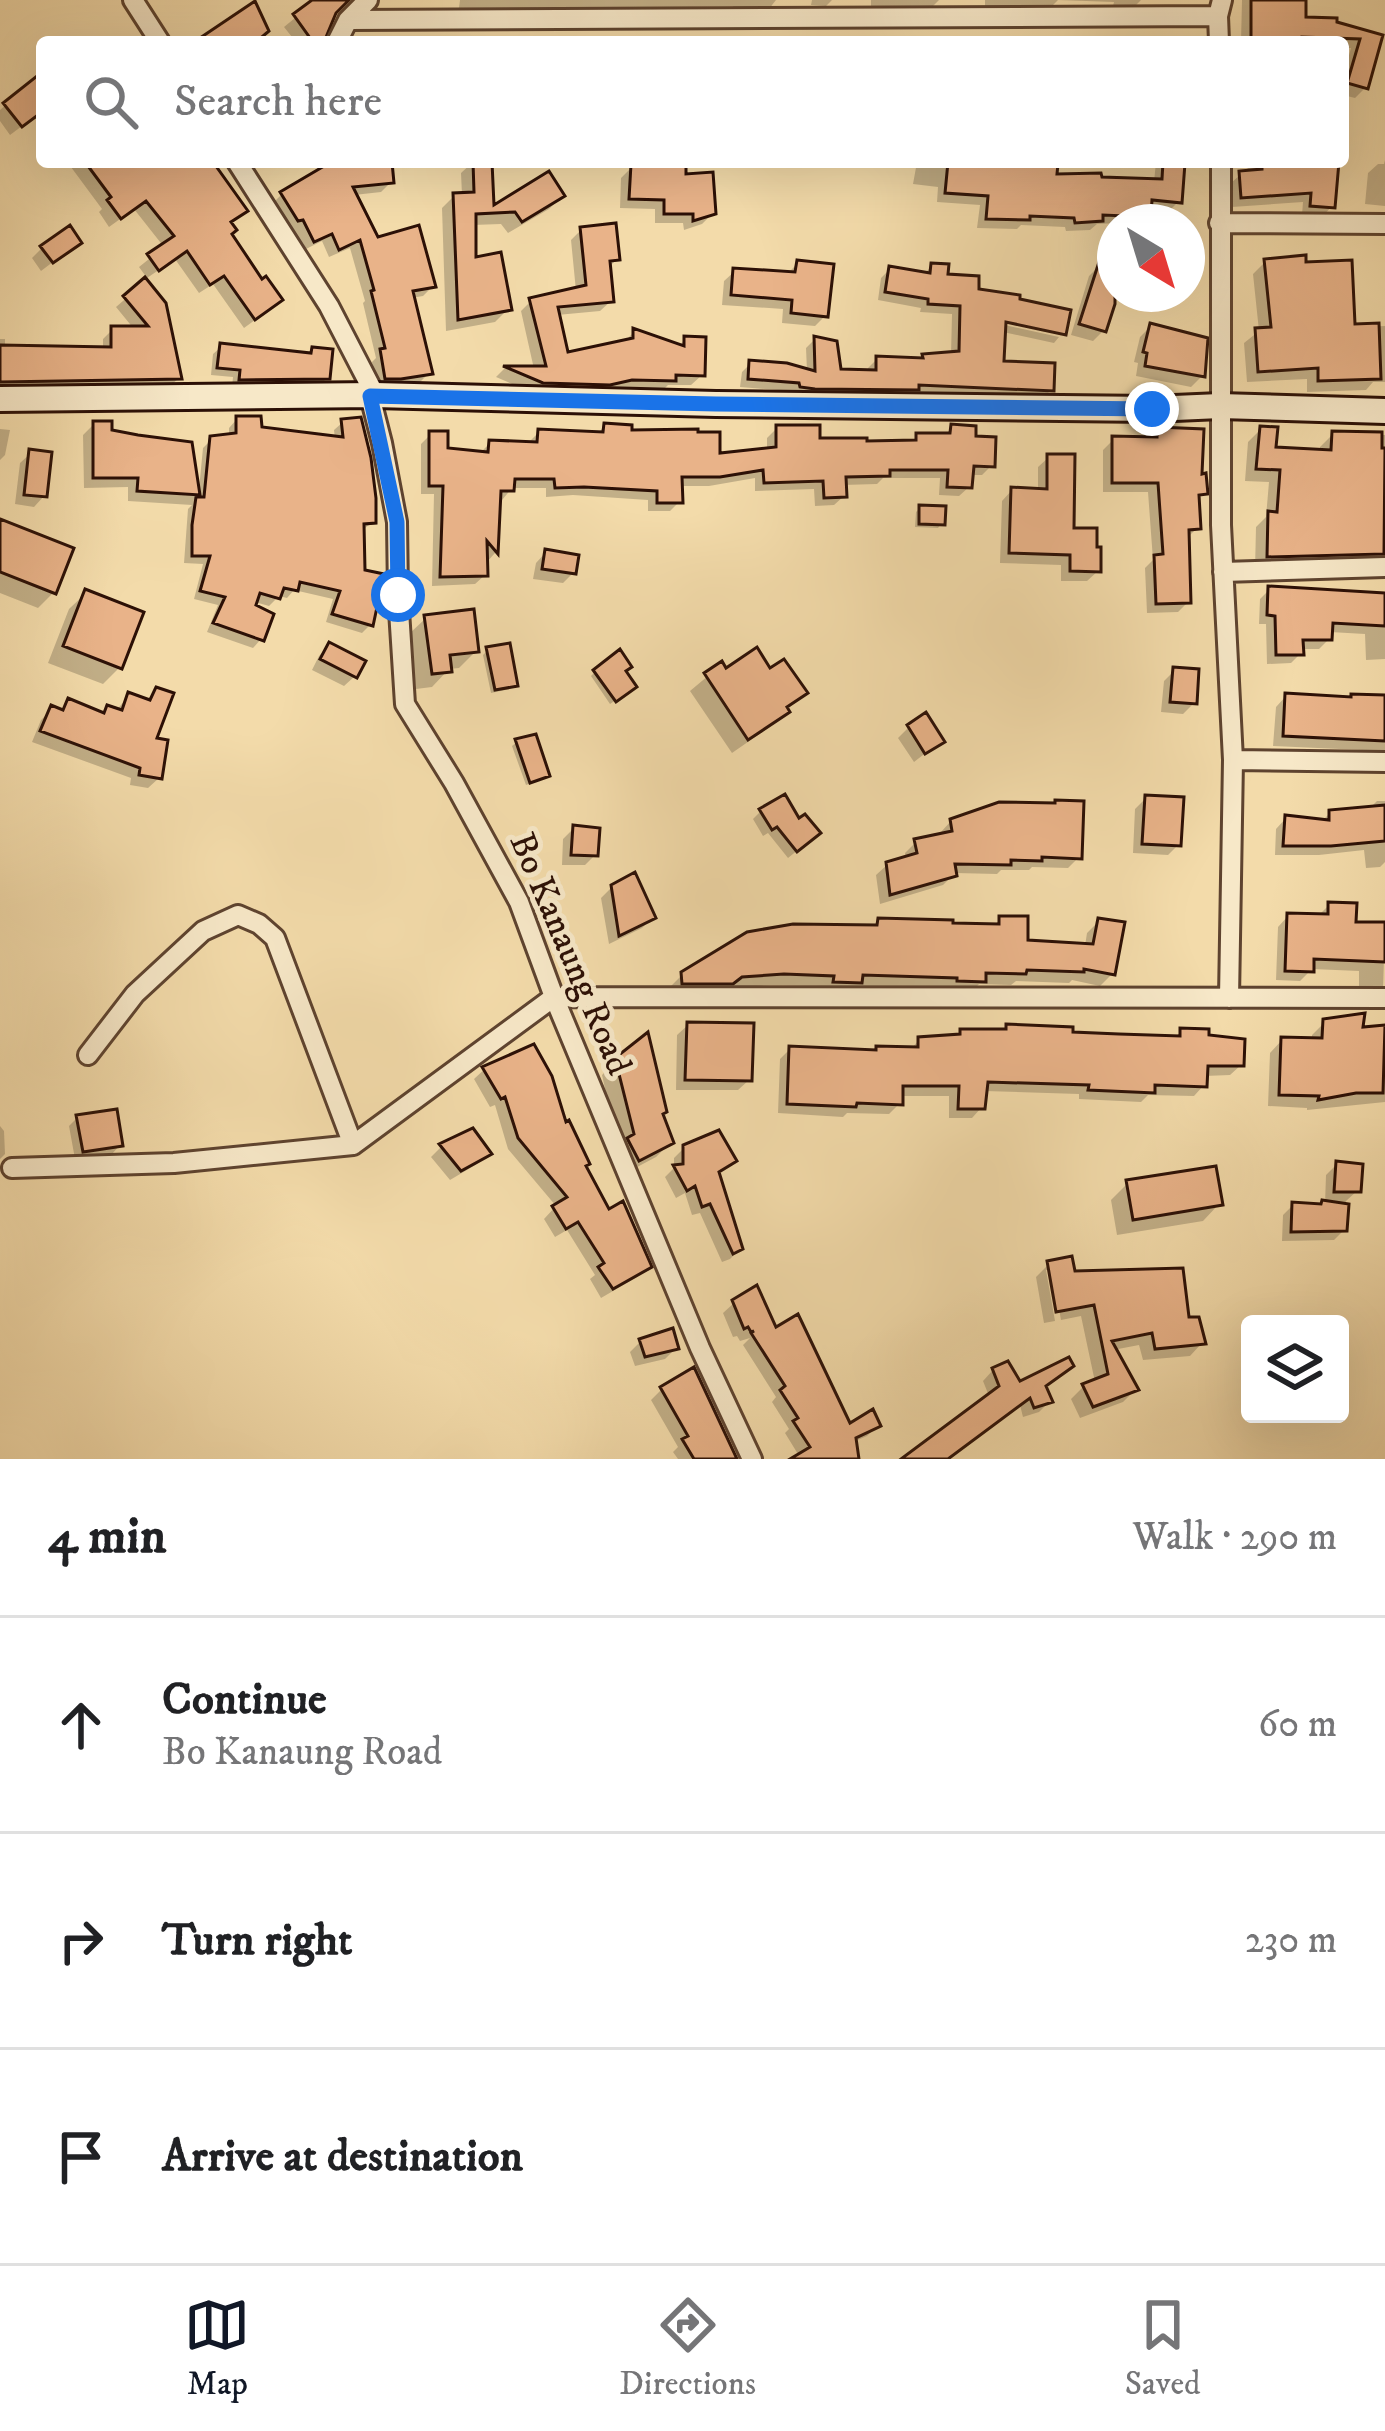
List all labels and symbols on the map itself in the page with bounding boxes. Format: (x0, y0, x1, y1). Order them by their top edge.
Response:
north arrow (1097, 204, 1205, 312)
route end (1125, 382, 1179, 436)
route start (371, 568, 425, 622)
street label: Bo Kanaung Road (499, 826, 641, 1082)

